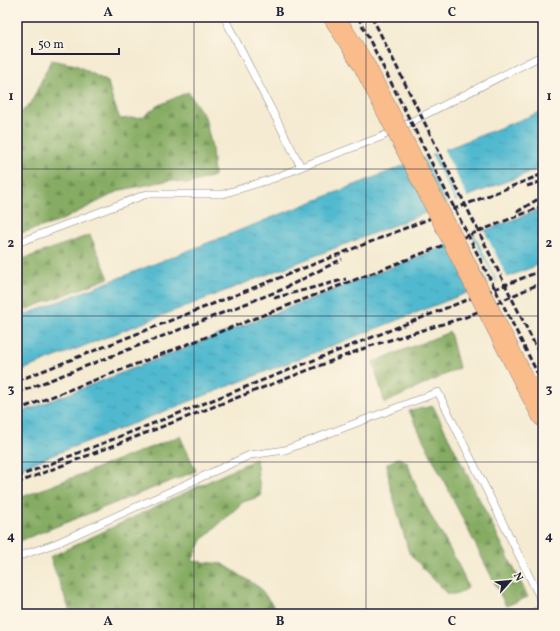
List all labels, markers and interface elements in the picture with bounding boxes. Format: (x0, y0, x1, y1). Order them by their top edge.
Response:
text: A (103, 4, 113, 22)
text: B (276, 4, 285, 22)
text: C (448, 4, 456, 22)
scale bar (32, 30, 119, 56)
text: 50 m (38, 37, 64, 53)
text: 1 (8, 88, 14, 106)
text: 1 (546, 88, 552, 106)
text: 2 (8, 235, 15, 253)
text: 2 (546, 235, 553, 253)
text: 3 (8, 381, 15, 399)
text: 3 (546, 381, 553, 399)
text: 4 (7, 528, 15, 546)
text: 4 (545, 528, 553, 546)
north arrow (490, 561, 530, 601)
text: N (509, 570, 526, 584)
text: A (103, 613, 113, 631)
text: B (276, 613, 285, 631)
text: C (448, 613, 456, 631)

